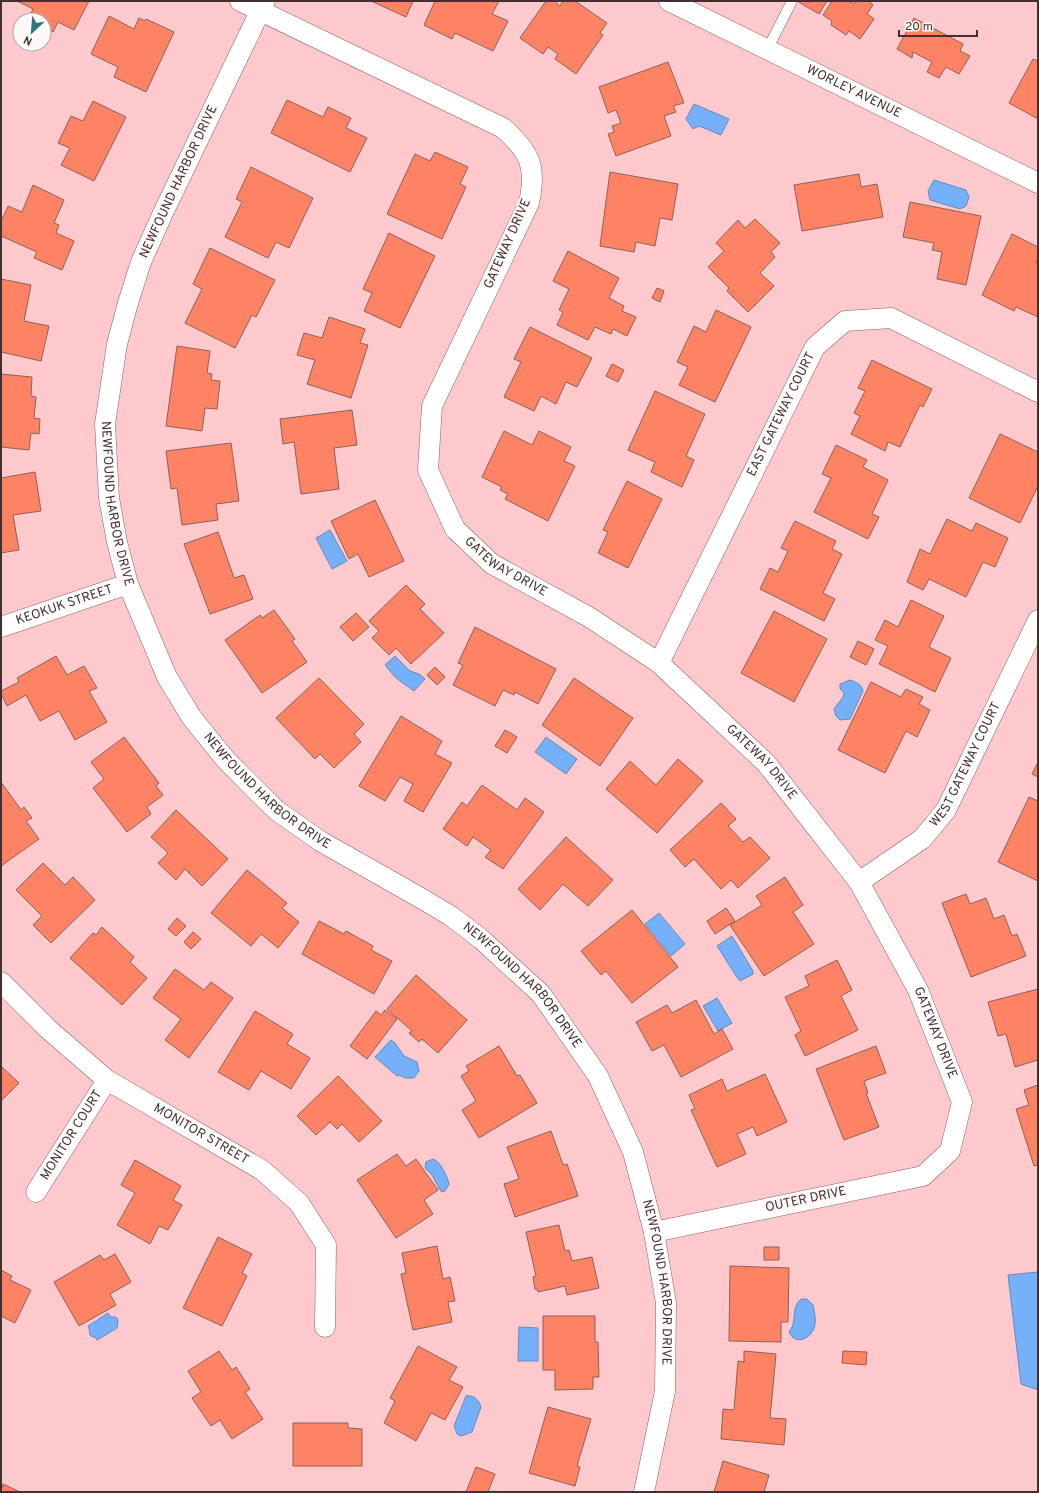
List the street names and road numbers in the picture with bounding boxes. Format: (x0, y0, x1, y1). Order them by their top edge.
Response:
street label: WORLEY AVENUE (804, 62, 904, 122)
street label: NEWFOUND HARBOR DRIVE (136, 103, 222, 261)
street label: GATEWAY DRIVE (481, 196, 535, 292)
street label: EAST GATEWAY COURT (744, 350, 819, 480)
street label: NEWFOUND HARBOR DRIVE (97, 421, 136, 588)
street label: GATEWAY DRIVE (461, 534, 550, 601)
street label: KEOKUK STREET (14, 582, 115, 629)
street label: WEST GATEWAY COURT (927, 700, 1005, 831)
street label: GATEWAY DRIVE (722, 721, 800, 803)
street label: NEWFOUND HARBOR DRIVE (200, 730, 333, 853)
street label: NEWFOUND HARBOR DRIVE (459, 920, 584, 1052)
street label: GATEWAY DRIVE (910, 985, 960, 1081)
street label: MONITOR COURT (37, 1087, 106, 1183)
street label: MONITOR STREET (150, 1101, 251, 1168)
street label: OUTER DRIVE (764, 1184, 848, 1216)
street label: NEWFOUND HARBOR DRIVE (638, 1198, 675, 1365)

